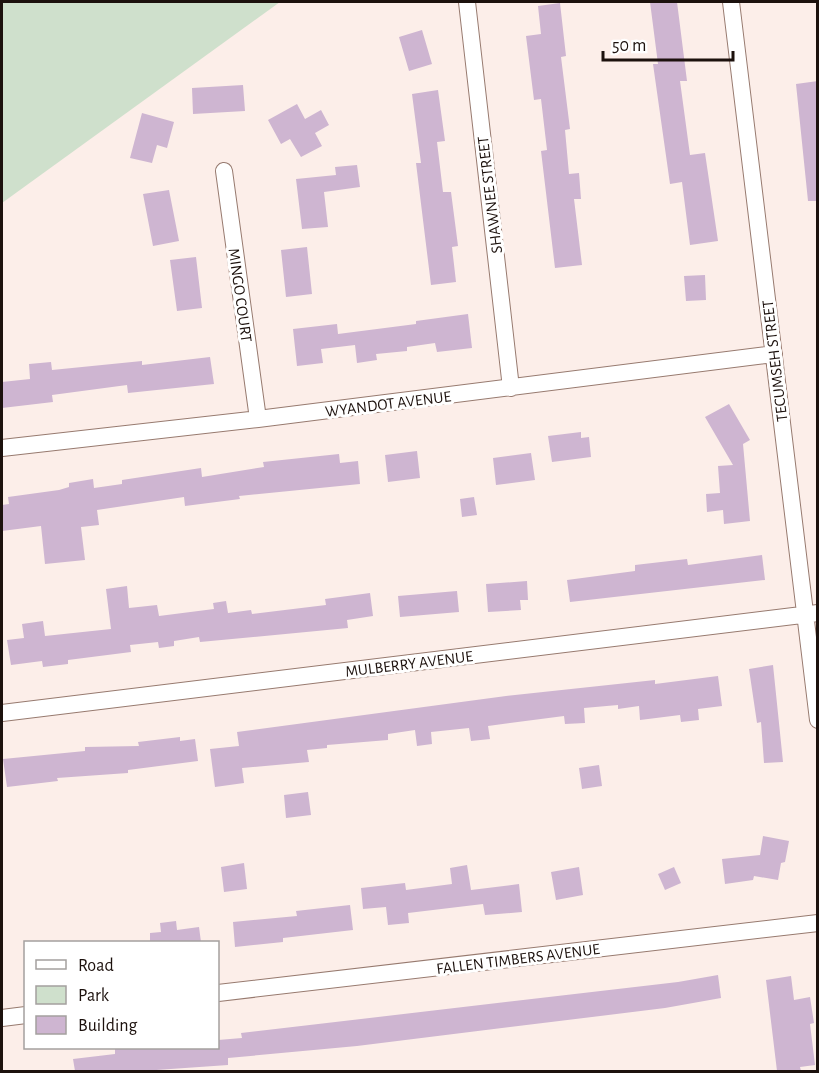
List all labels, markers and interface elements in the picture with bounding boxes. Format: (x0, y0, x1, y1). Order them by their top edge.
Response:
scale bar (603, 24, 734, 62)
text: 50 m (612, 37, 646, 55)
street label: SHAWNEE STREET (475, 135, 505, 254)
street label: MINGO COURT (226, 247, 255, 343)
street label: TECUMSEH STREET (760, 299, 790, 423)
street label: WYANDOT AVENUE (324, 388, 452, 420)
street label: MULBERRY AVENUE (344, 648, 474, 680)
legend (24, 941, 219, 1049)
street label: FALLEN TIMBERS AVENUE (435, 941, 601, 977)
text: Road (78, 957, 114, 975)
text: Park (78, 987, 110, 1005)
text: Building (78, 1017, 138, 1035)

